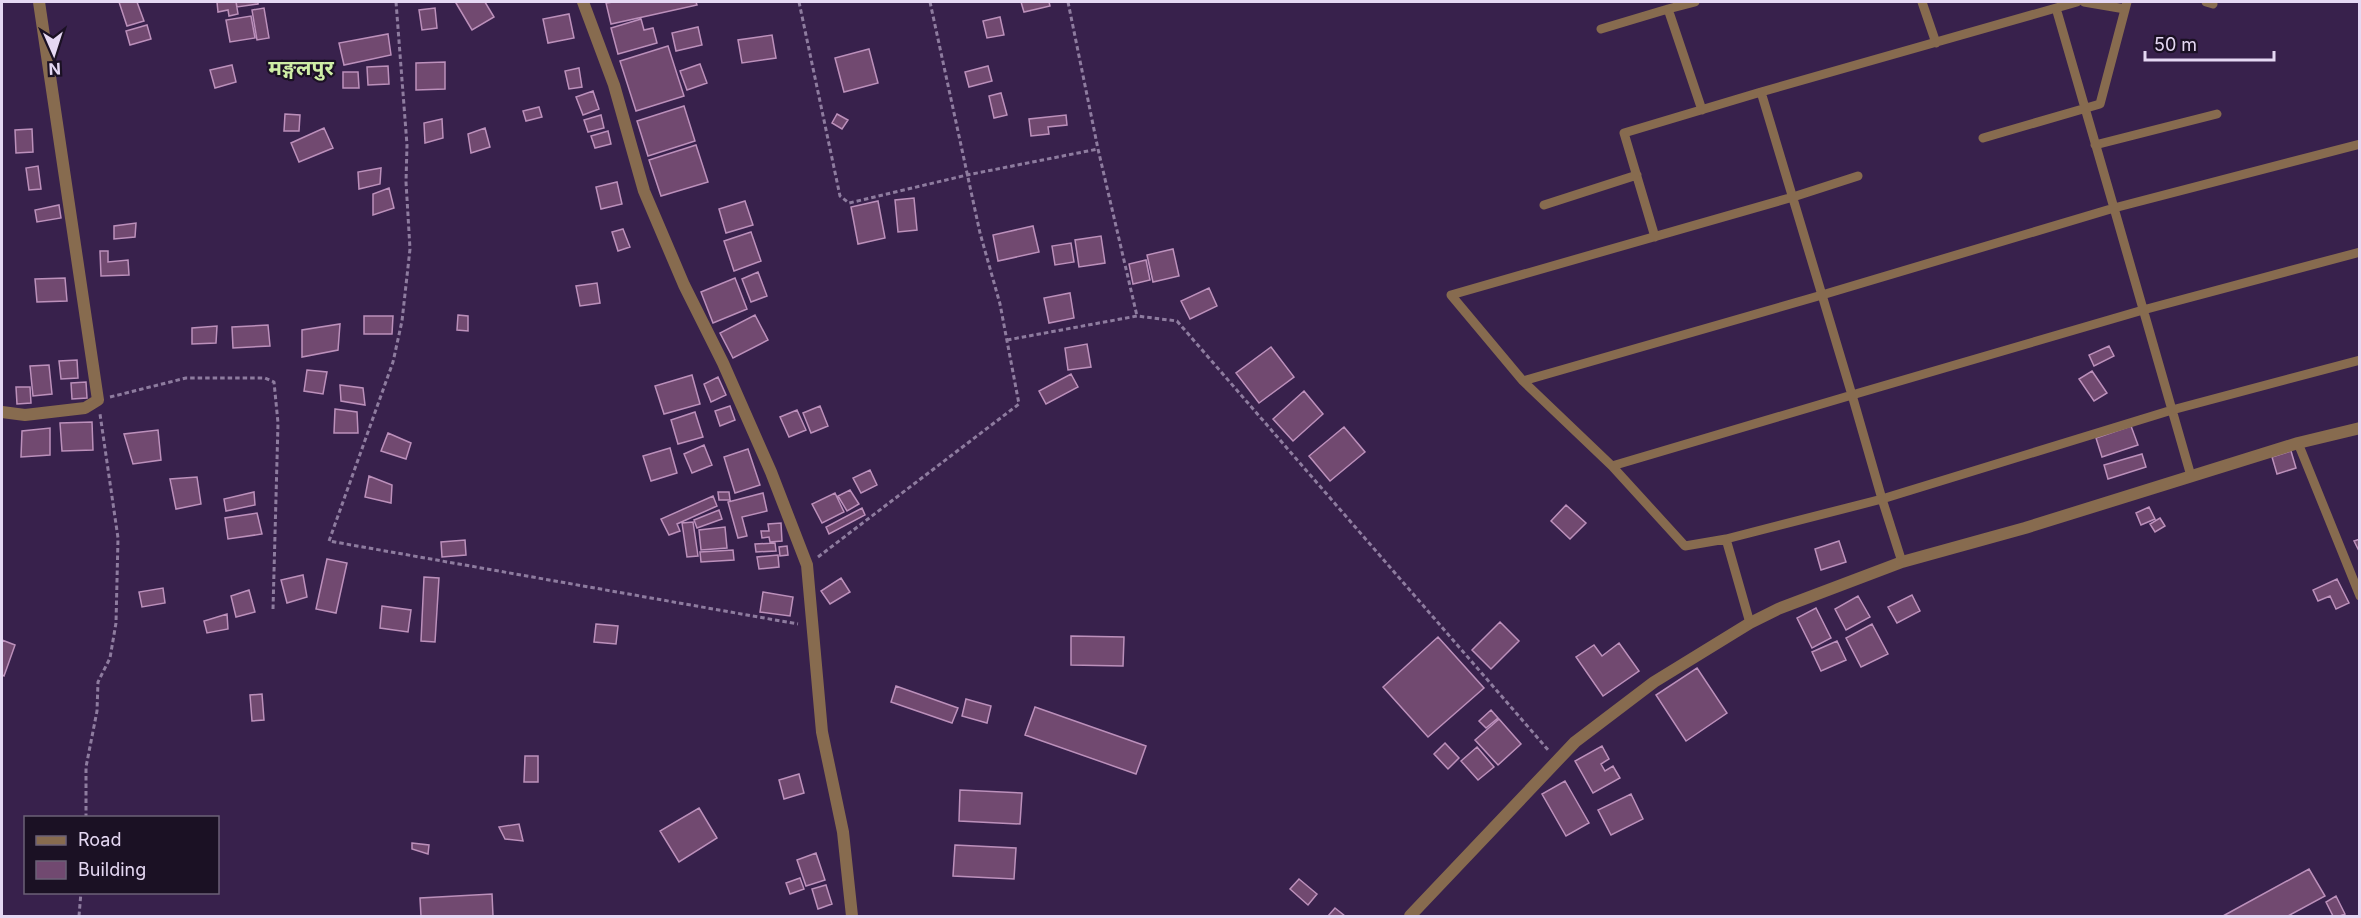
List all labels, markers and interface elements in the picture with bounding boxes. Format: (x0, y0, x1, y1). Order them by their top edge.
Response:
north arrow (24, 24, 84, 84)
scale bar (2145, 24, 2274, 62)
text: 50 m (2154, 34, 2197, 55)
district label: मङ्गलपुर (268, 55, 334, 81)
text: N (48, 59, 61, 79)
legend (24, 816, 219, 894)
text: Road (78, 829, 121, 850)
text: Building (78, 859, 146, 880)

